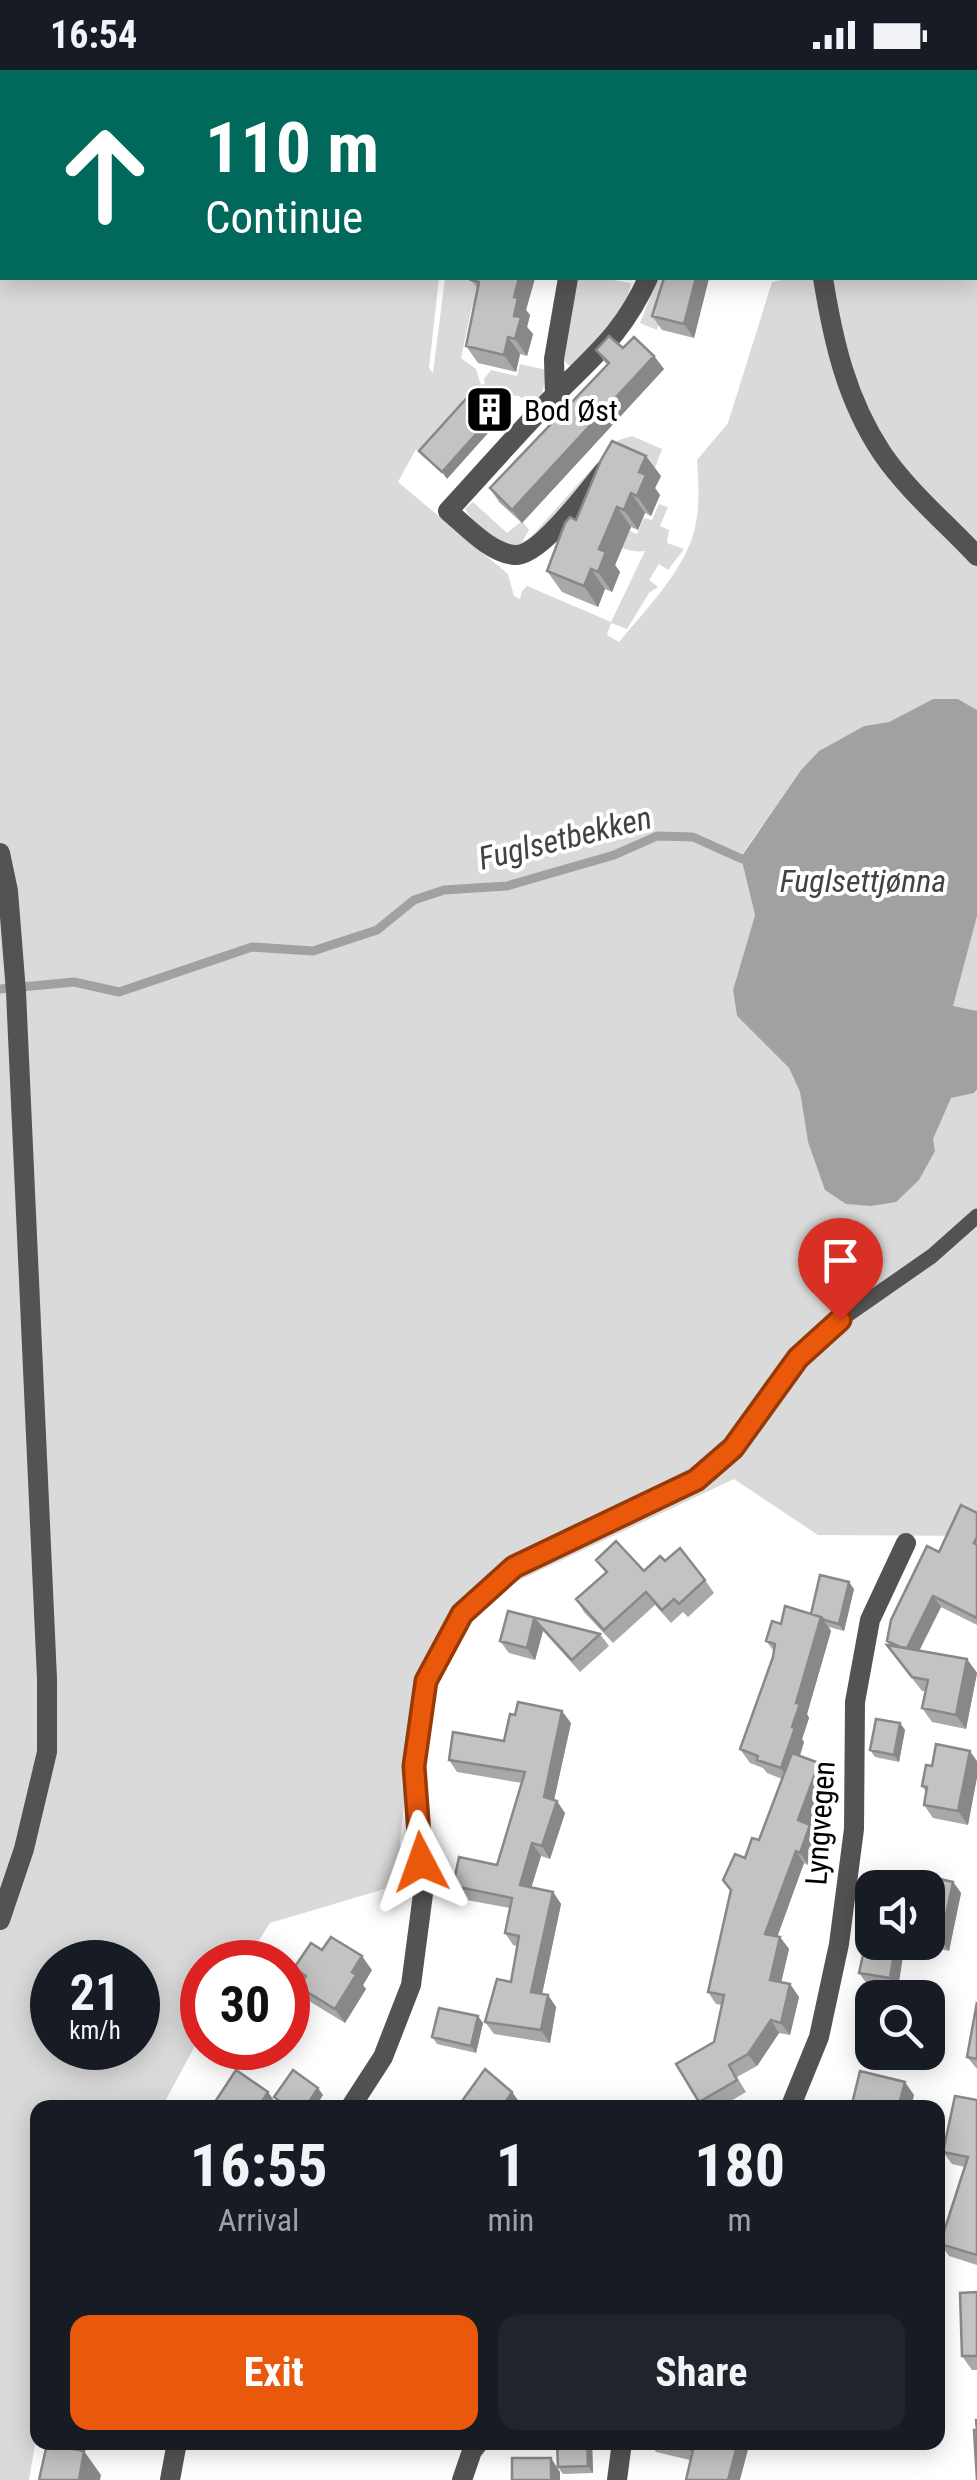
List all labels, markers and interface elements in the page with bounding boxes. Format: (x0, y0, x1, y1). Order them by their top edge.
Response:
text: 16:54 (50, 13, 137, 57)
text: 110 m (205, 107, 379, 189)
icon: ahead (40, 110, 170, 240)
text: Continue (205, 191, 363, 244)
building icon: Bod Øst (463, 384, 515, 436)
place label: Bod Øst (524, 393, 618, 428)
water label: Fuglsetbekken (475, 798, 655, 878)
water label: Fuglsettjønna (780, 862, 946, 900)
pin (798, 1218, 883, 1321)
icon: arrive (813, 1233, 868, 1288)
street label: Lyngvegen (798, 1760, 842, 1886)
position arrow (369, 1810, 473, 1914)
map controls (855, 1870, 945, 2070)
button: sound (855, 1870, 945, 1960)
speed limit sign: 30 (180, 1940, 310, 2070)
text: 21 (70, 1964, 120, 2022)
button: search (855, 1980, 945, 2070)
text: km/h (69, 2016, 121, 2045)
text: 16:55 (190, 2130, 328, 2201)
text: 1 (496, 2130, 526, 2201)
text: 180 (694, 2130, 785, 2201)
text: Arrival (218, 2201, 299, 2239)
text: min (487, 2201, 534, 2239)
text: m (728, 2201, 752, 2239)
button: Exit (70, 2315, 478, 2430)
button: Share (498, 2315, 905, 2430)

